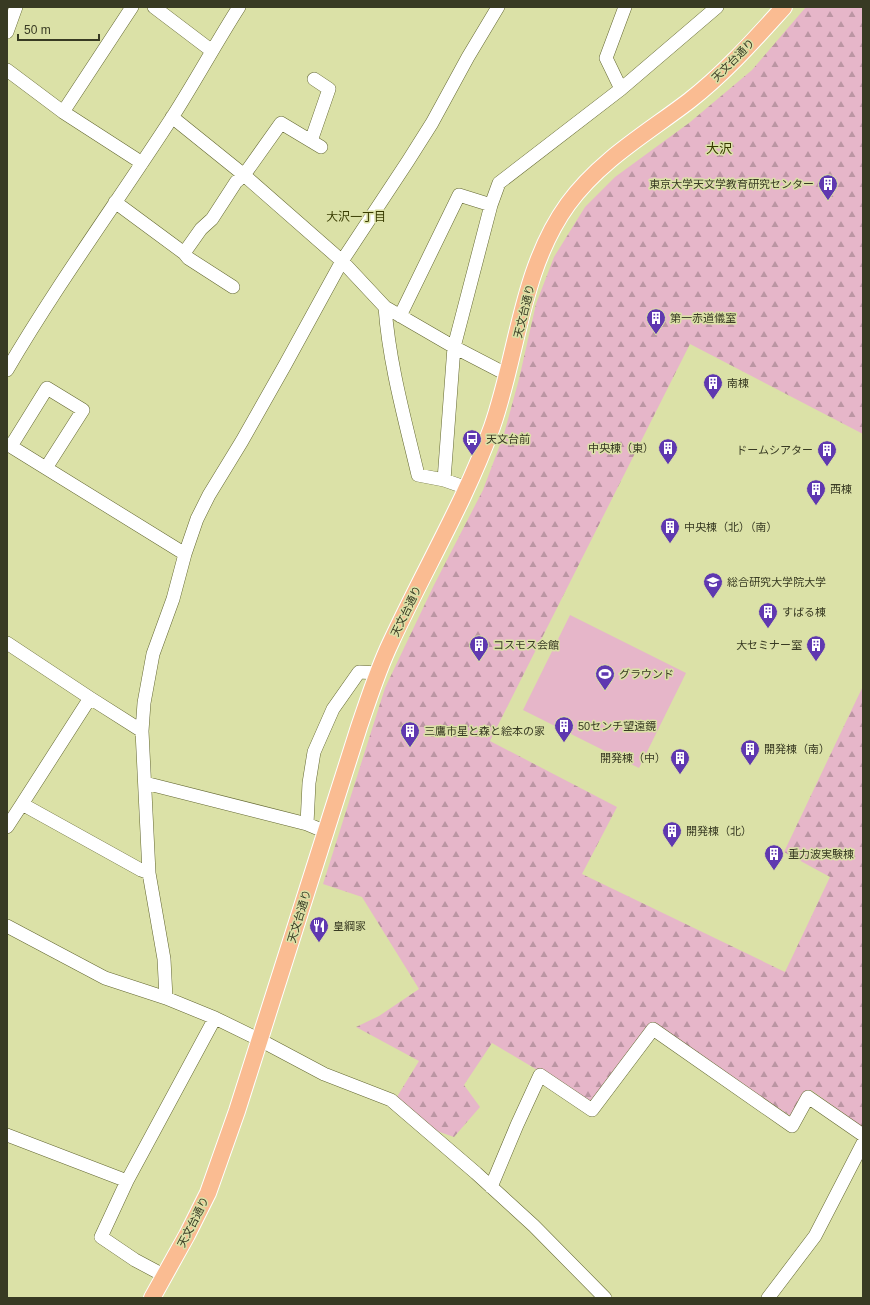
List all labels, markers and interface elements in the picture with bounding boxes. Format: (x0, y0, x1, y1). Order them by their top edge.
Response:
scale bar (18, 16, 99, 42)
text: 50 m (24, 23, 51, 37)
street label: 天文台通り (709, 36, 757, 84)
district label: 大沢 (706, 141, 732, 156)
building icon: 東京大学天文学教育研究センター (817, 173, 839, 201)
place label: 東京大学天文学教育研究センター (649, 178, 814, 190)
district label: 大沢一丁目 (326, 210, 386, 224)
street label: 天文台通り (512, 283, 536, 339)
building icon: 第一赤道儀室 (645, 307, 667, 335)
place label: 第一赤道儀室 (670, 312, 736, 324)
building icon: 南棟 (702, 372, 724, 400)
place label: 南棟 (727, 377, 749, 389)
bus stop icon: 天文台前 (461, 428, 483, 456)
place label: 天文台前 (486, 433, 530, 445)
building icon: 中央棟（東） (657, 437, 679, 465)
building icon: ドームシアター (816, 439, 838, 467)
place label: 中央棟（東） (588, 442, 654, 454)
place label: ドームシアター (736, 444, 813, 456)
building icon: 西棟 (805, 478, 827, 506)
place label: 西棟 (830, 483, 852, 495)
building icon: 中央棟（北）（南） (659, 516, 681, 544)
place label: 中央棟（北）（南） (684, 521, 778, 533)
school or university icon: 総合研究大学院大学 (702, 571, 724, 599)
place label: 総合研究大学院大学 (727, 576, 826, 588)
street label: 天文台通り (389, 584, 423, 638)
building icon: すばる棟 (757, 601, 779, 629)
place label: すばる棟 (782, 606, 826, 618)
building icon: コスモス会館 (468, 634, 490, 662)
building icon: 大セミナー室 (805, 634, 827, 662)
place label: コスモス会館 (493, 639, 559, 651)
place label: 大セミナー室 (736, 639, 802, 651)
sports icon: グラウンド (594, 663, 616, 691)
place label: グラウンド (619, 668, 674, 680)
building icon: 50センチ望遠鏡 (553, 715, 575, 743)
building icon: 三鷹市星と森と絵本の家 (399, 720, 421, 748)
place label: 50センチ望遠鏡 (578, 720, 656, 732)
place label: 三鷹市星と森と絵本の家 (424, 725, 545, 737)
building icon: 開発棟（南） (739, 738, 761, 766)
place label: 開発棟（南） (764, 743, 830, 755)
building icon: 開発棟（中） (669, 747, 691, 775)
place label: 開発棟（中） (600, 752, 666, 764)
building icon: 開発棟（北） (661, 820, 683, 848)
place label: 開発棟（北） (686, 825, 752, 837)
building icon: 重力波実験棟 (763, 843, 785, 871)
place label: 重力波実験棟 (788, 848, 854, 860)
street label: 天文台通り (285, 888, 313, 944)
restaurant icon: 皇綱家 (308, 915, 330, 943)
place label: 皇綱家 (333, 920, 366, 932)
street label: 天文台通り (175, 1195, 211, 1249)

